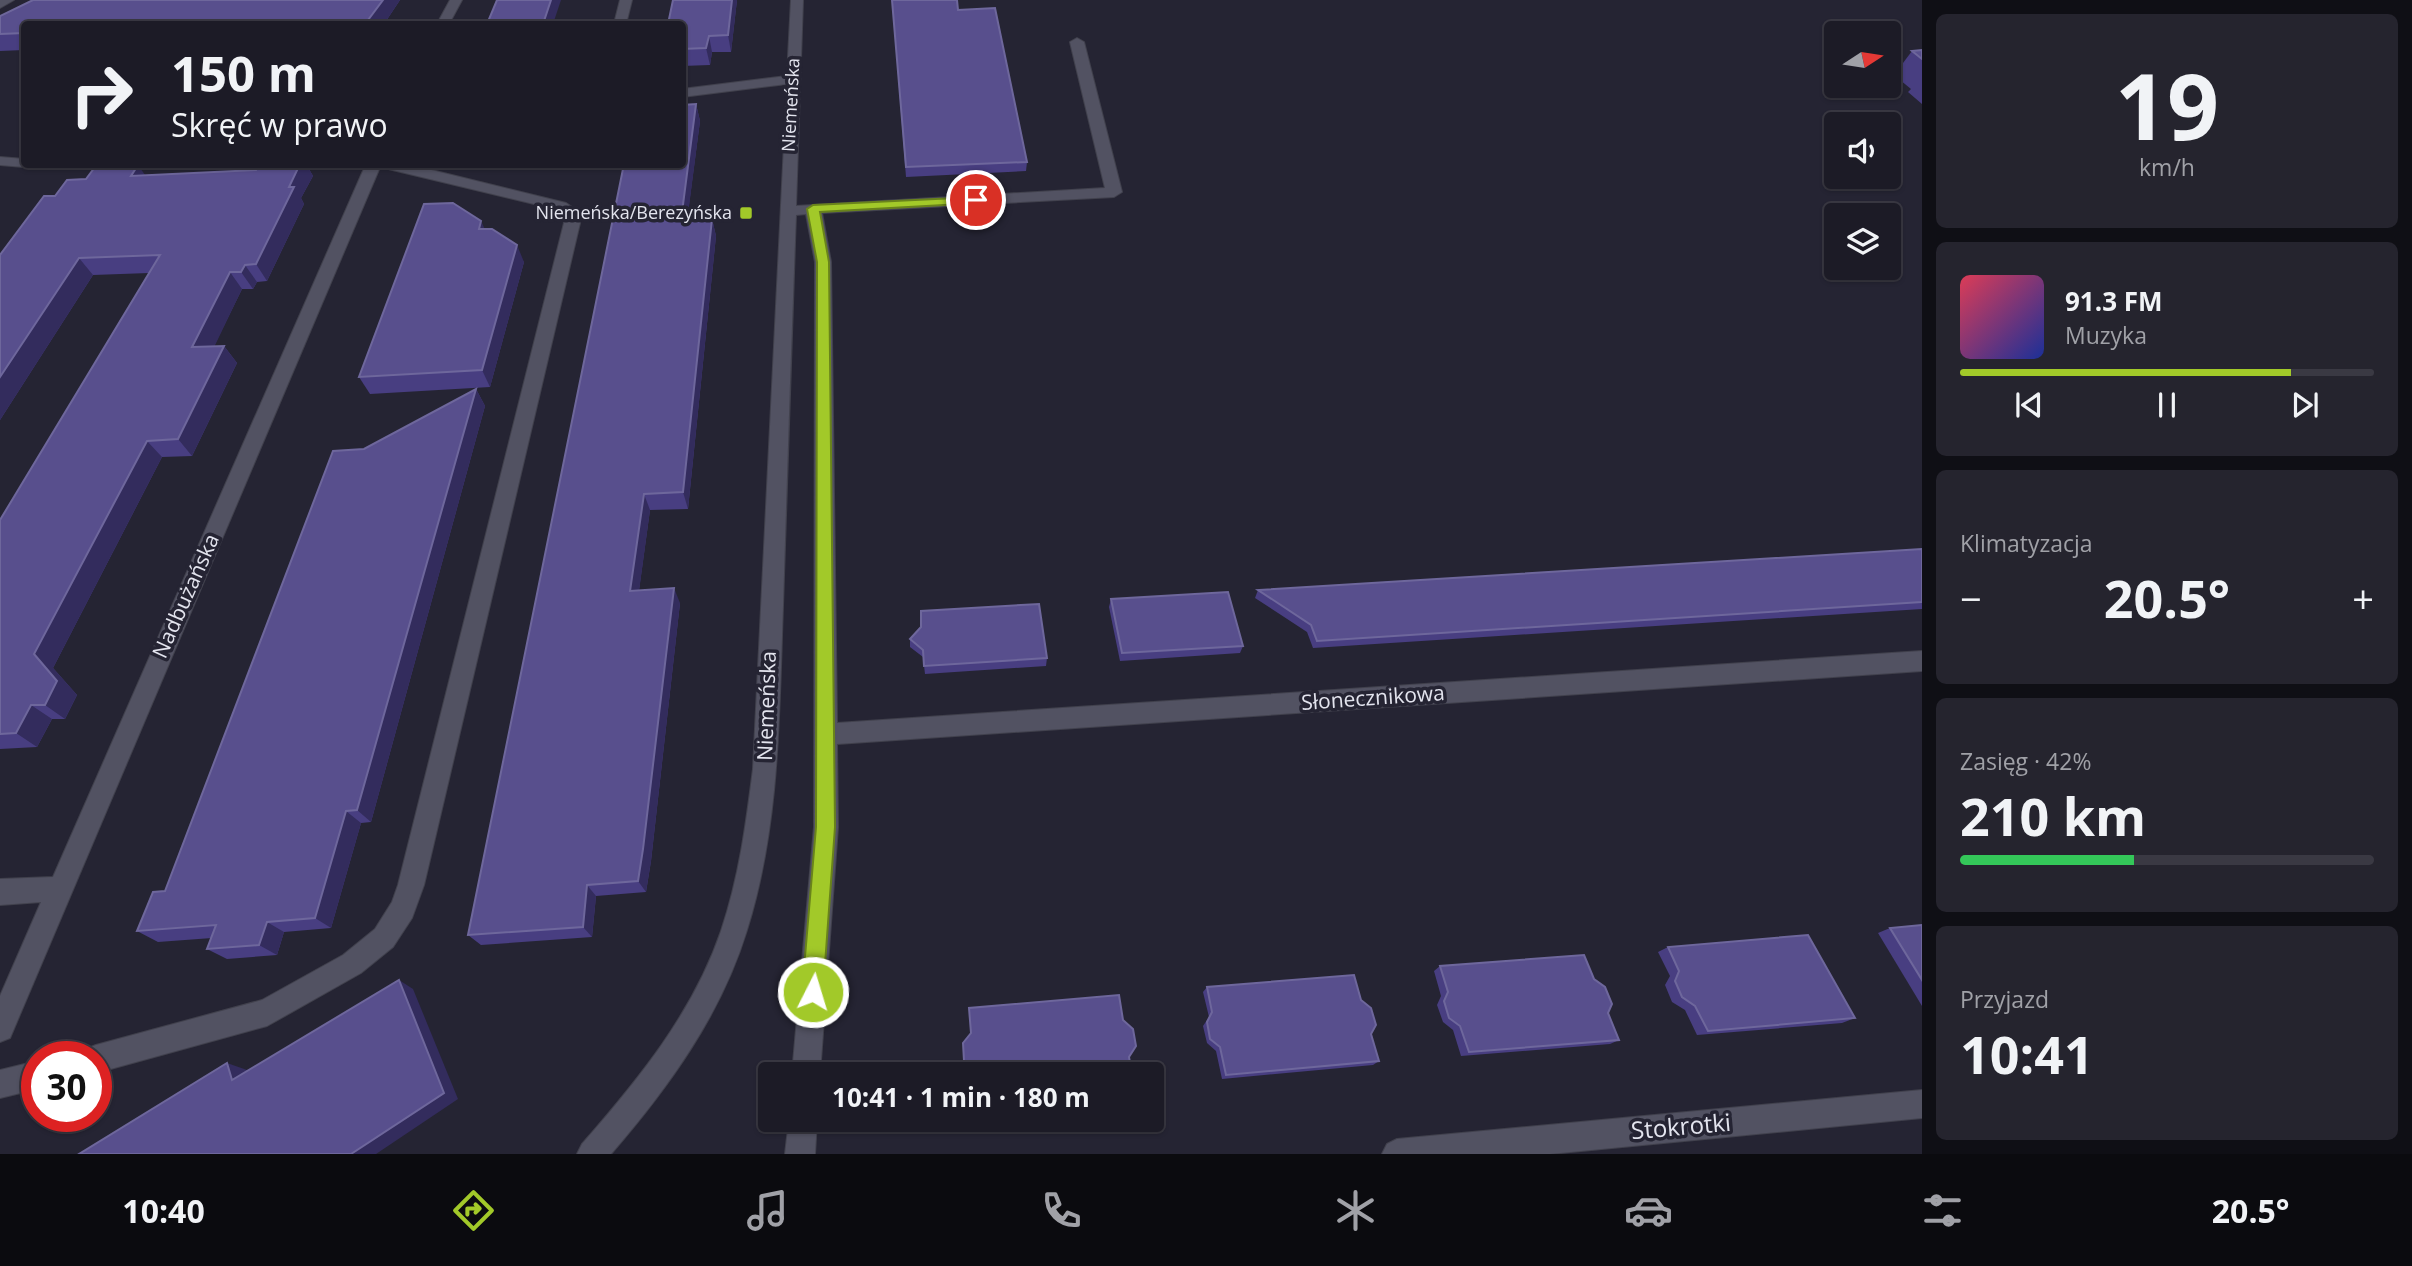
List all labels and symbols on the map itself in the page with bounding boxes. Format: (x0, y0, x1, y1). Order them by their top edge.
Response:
north arrow (1824, 21, 1900, 98)
street label: Niemeńska (776, 57, 804, 153)
pin (946, 170, 1006, 230)
place label: Niemeńska/Berezyńska (536, 200, 732, 224)
marker: Niemeńska/Berezyńska (738, 205, 754, 221)
street label: Nadbużańska (145, 529, 225, 662)
street label: Niemeńska (750, 651, 782, 761)
street label: Słonecznikowa (1300, 678, 1446, 716)
position arrow (776, 955, 850, 1029)
speed limit sign: 30 (21, 1041, 112, 1132)
street label: Stokrotki (1630, 1105, 1732, 1146)

